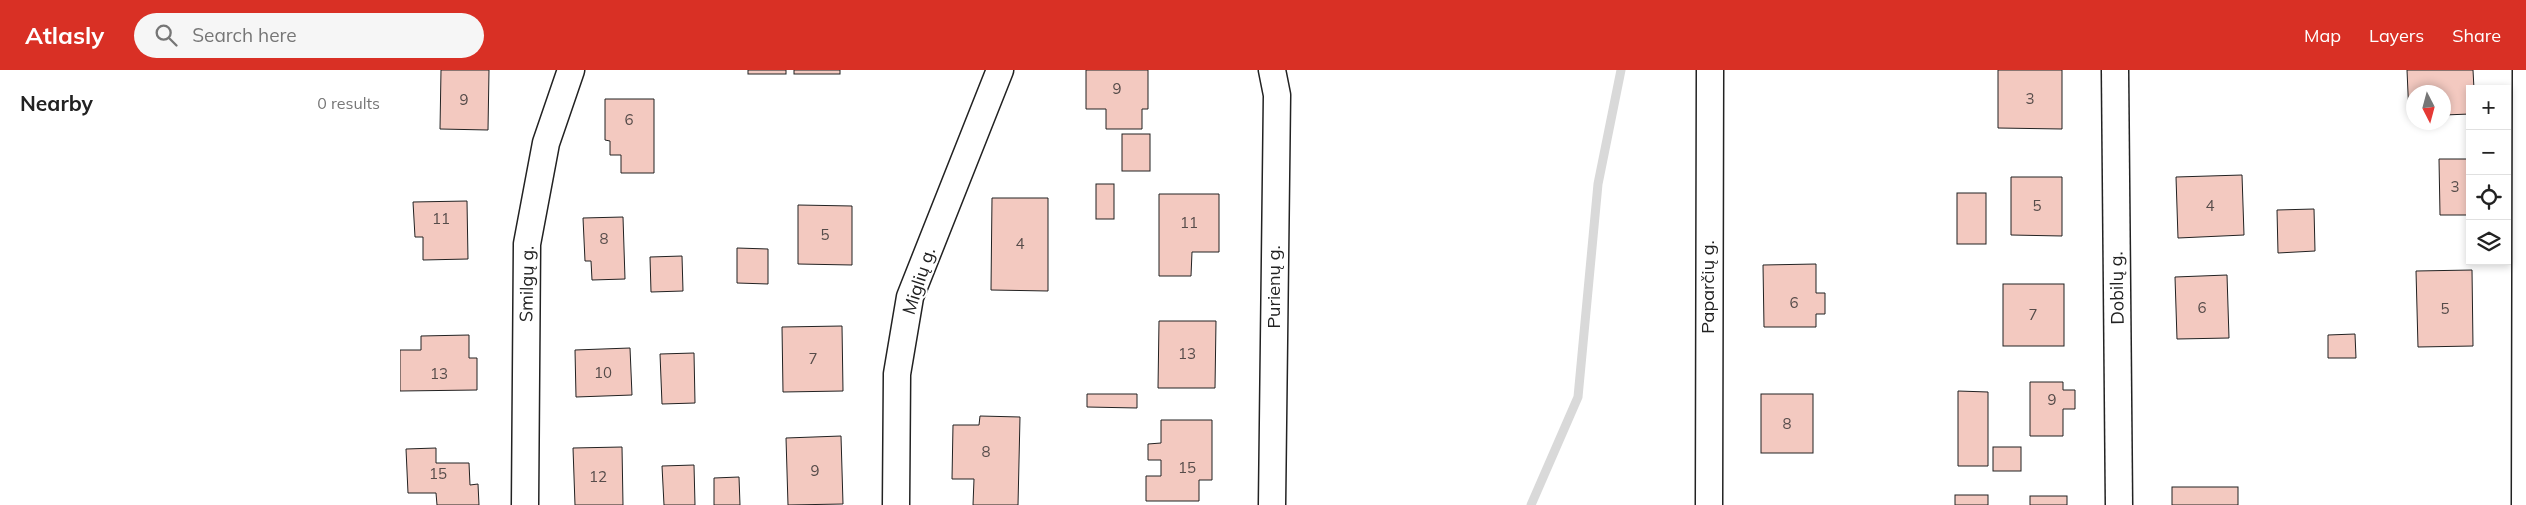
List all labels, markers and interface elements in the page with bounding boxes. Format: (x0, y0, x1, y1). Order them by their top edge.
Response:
search box (134, 13, 484, 58)
text: Atlasly (25, 20, 104, 50)
icon: search (152, 21, 180, 49)
text: Search here (192, 23, 297, 47)
text: Map (2304, 24, 2341, 47)
text: Layers (2369, 24, 2424, 47)
text: Share (2452, 24, 2501, 47)
house number: 9 (1112, 79, 1122, 98)
north arrow (2406, 85, 2451, 130)
map controls (2466, 85, 2511, 265)
button: + (2466, 85, 2511, 130)
house number: 3 (2025, 89, 2035, 108)
text: Nearby (20, 90, 93, 116)
house number: 9 (459, 90, 469, 109)
text: 0 results (317, 93, 380, 113)
house number: 6 (624, 110, 634, 129)
button: − (2466, 130, 2511, 175)
button: locate (2466, 175, 2511, 220)
house number: 3 (2450, 177, 2460, 196)
house number: 5 (2032, 196, 2042, 215)
house number: 4 (2205, 196, 2215, 215)
house number: 11 (432, 209, 450, 228)
house number: 11 (1180, 213, 1198, 232)
button: layers (2466, 220, 2511, 265)
house number: 5 (820, 225, 830, 244)
house number: 8 (599, 229, 609, 248)
house number: 4 (1015, 234, 1025, 253)
street label: Paparčių g. (1696, 240, 1719, 334)
street label: Miglių g. (897, 244, 940, 317)
street label: Purienų g. (1262, 245, 1285, 329)
street label: Smilgų g. (514, 246, 539, 322)
street label: Dobilų g. (2104, 251, 2129, 325)
house number: 6 (1789, 293, 1799, 312)
house number: 6 (2197, 298, 2207, 317)
house number: 5 (2440, 299, 2450, 318)
house number: 7 (2028, 305, 2038, 324)
house number: 13 (1178, 344, 1196, 363)
house number: 7 (808, 349, 818, 368)
house number: 10 (594, 363, 612, 382)
house number: 13 (430, 364, 448, 383)
house number: 9 (2047, 390, 2057, 409)
house number: 8 (1782, 414, 1792, 433)
house number: 8 (981, 442, 991, 461)
house number: 15 (1178, 458, 1196, 477)
house number: 9 (810, 461, 820, 480)
house number: 15 (429, 464, 447, 483)
house number: 12 (589, 467, 607, 486)

